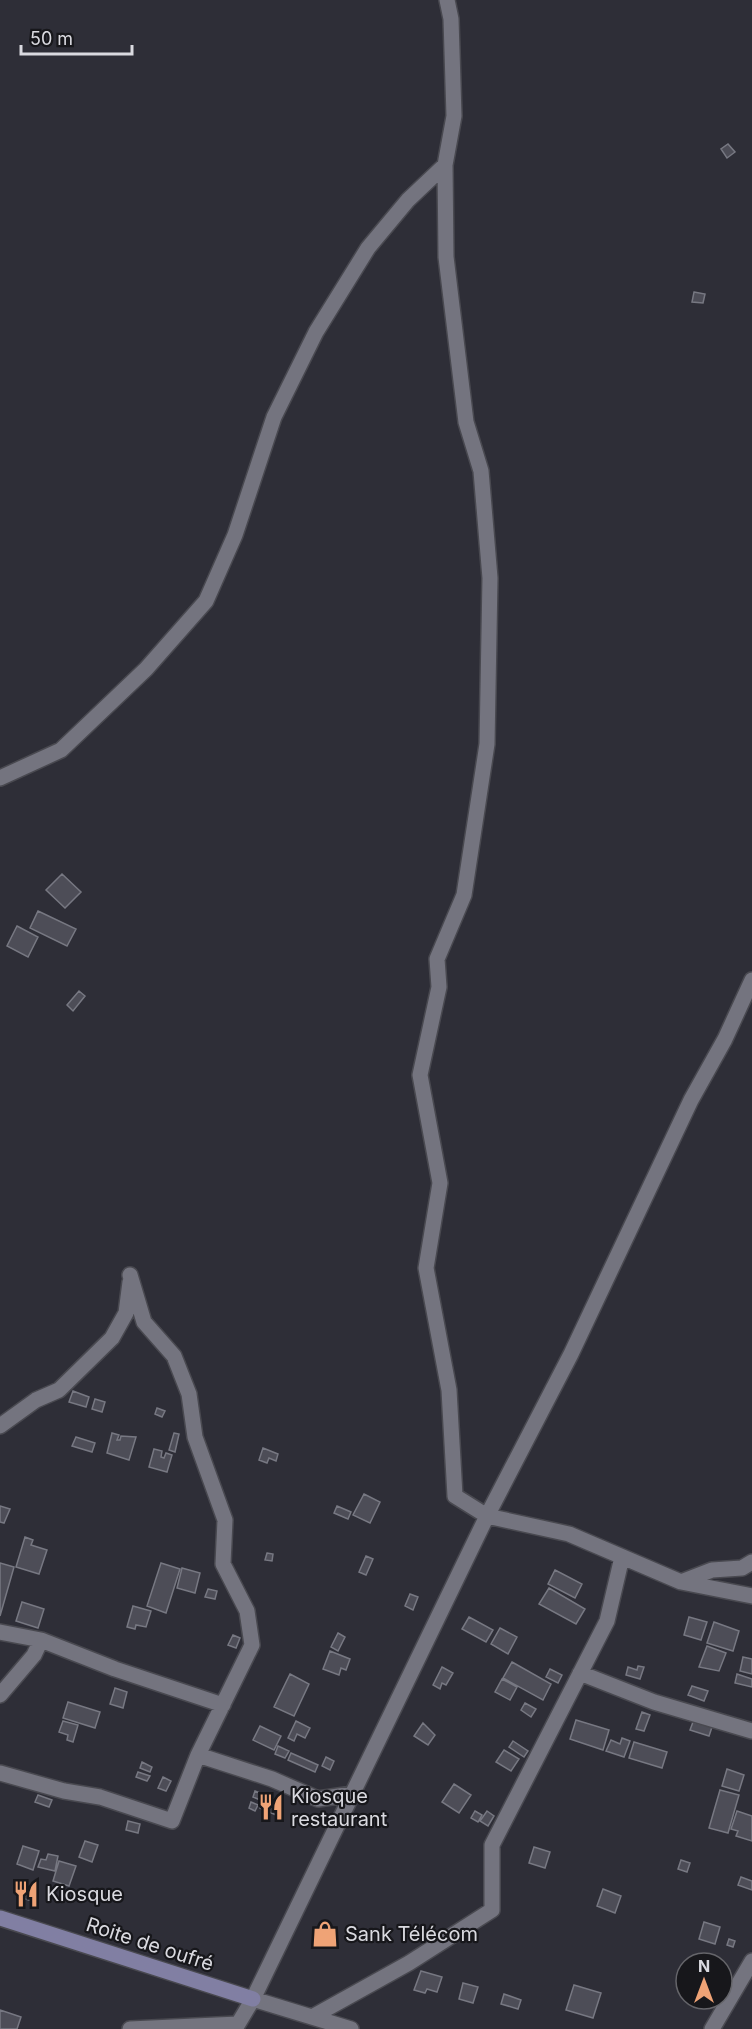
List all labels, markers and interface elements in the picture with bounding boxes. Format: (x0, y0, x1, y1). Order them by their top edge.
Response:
scale bar (21, 18, 132, 56)
text: 50 m (30, 28, 73, 49)
place label: Kiosque restaurant (291, 1784, 388, 1831)
restaurant icon: Kiosque restaurant (256, 1792, 286, 1822)
restaurant icon: Kiosque (11, 1879, 41, 1909)
place label: Kiosque (46, 1882, 123, 1906)
street label: Roite de oufré (83, 1912, 217, 1976)
shop icon: Sank Télécom (310, 1919, 340, 1949)
place label: Sank Télécom (345, 1922, 478, 1946)
north arrow (674, 1951, 734, 2011)
text: N (698, 1956, 710, 1976)

